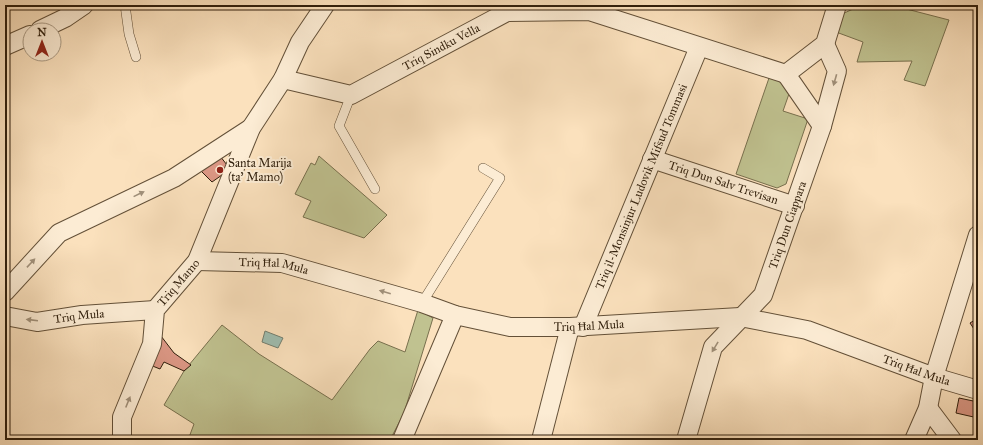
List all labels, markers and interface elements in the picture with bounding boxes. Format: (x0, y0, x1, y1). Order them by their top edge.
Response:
street label: Triq Sindku Vella (400, 20, 483, 73)
north arrow (22, 22, 62, 62)
text: N (37, 26, 47, 39)
one-way arrow (832, 74, 838, 86)
street label: Triq il-Monsinjur Ludovik Mifsud Tommasi (592, 81, 690, 291)
place label: Santa Marija (ta' Mamo) (228, 156, 292, 184)
street label: Triq Dun Salv Trevisan (666, 158, 781, 207)
marker: Santa Marija (ta' Mamo) (215, 165, 225, 175)
street label: Triq Dun Ciappara (766, 178, 810, 271)
one-way arrow (134, 191, 145, 197)
street label: Triq Ħal Mula (239, 255, 311, 277)
street label: Triq Mamo (154, 256, 202, 309)
one-way arrow (27, 258, 36, 268)
one-way arrow (378, 289, 390, 295)
street label: Triq Mula (53, 306, 106, 326)
one-way arrow (26, 317, 38, 323)
street label: Triq Ħal Mula (554, 317, 626, 335)
one-way arrow (712, 341, 719, 353)
street label: Triq Ħal Mula (881, 352, 953, 389)
one-way arrow (126, 396, 132, 408)

